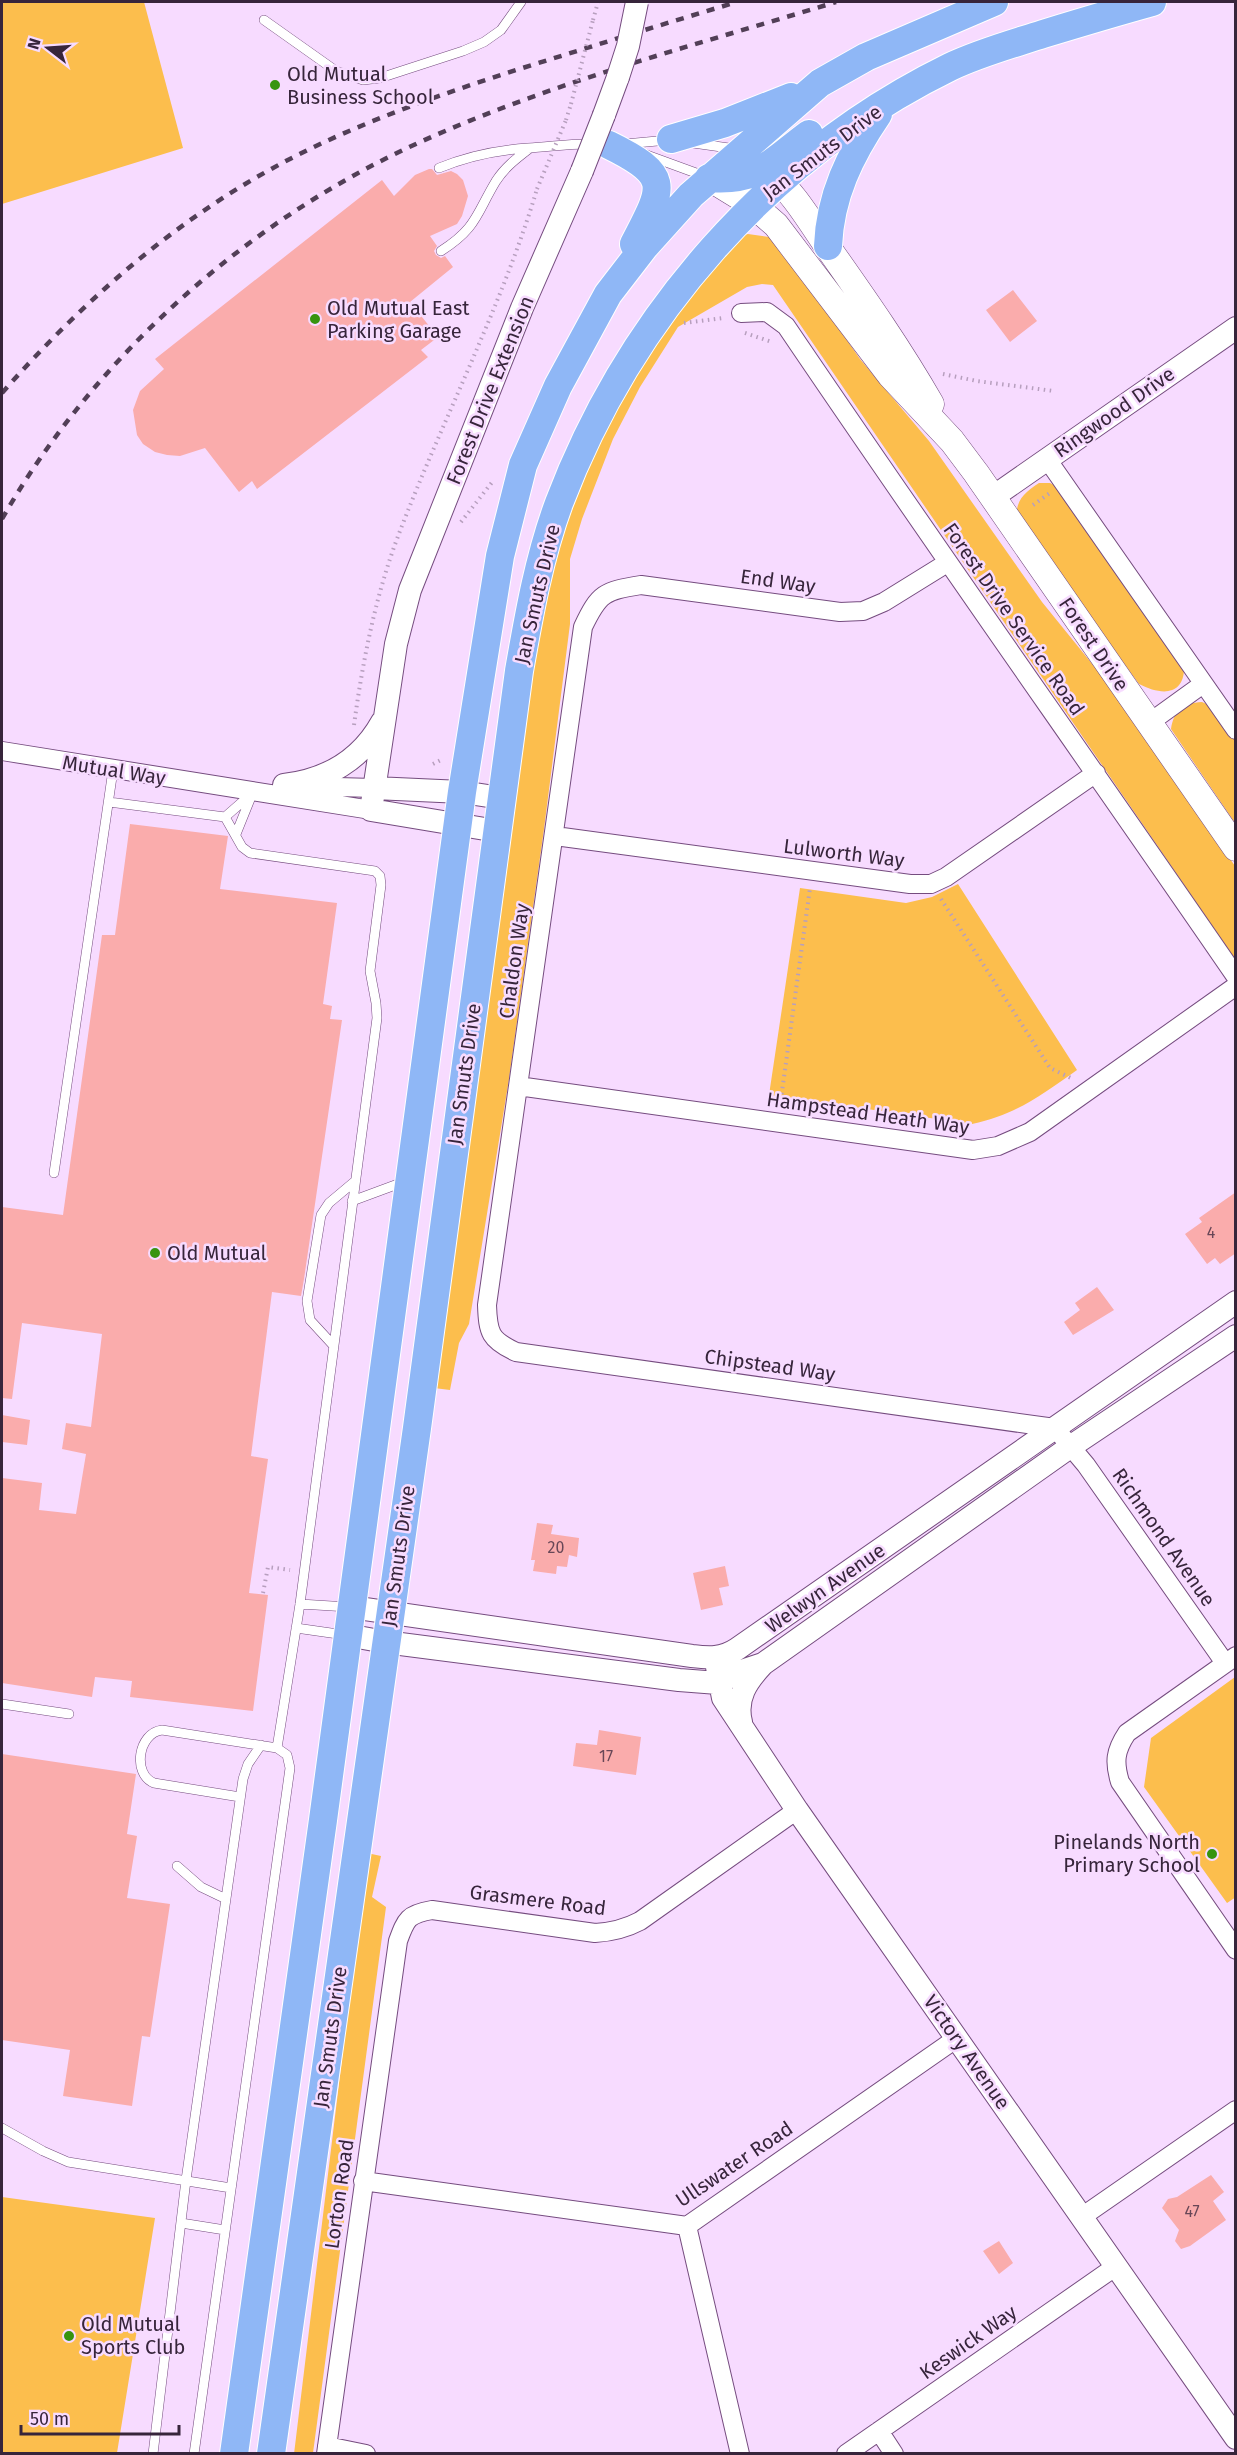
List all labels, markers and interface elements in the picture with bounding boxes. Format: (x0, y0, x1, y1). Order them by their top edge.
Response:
north arrow (18, 18, 78, 78)
text: N (23, 36, 45, 52)
place label: Old Mutual Business School (287, 62, 434, 109)
marker: Old Mutual Business School (268, 78, 282, 92)
street label: Jan Smuts Drive (758, 100, 886, 204)
street label: Forest Drive Extension (441, 292, 539, 488)
place label: Old Mutual East Parking Garage (327, 296, 470, 343)
marker: Old Mutual East Parking Garage (308, 312, 322, 326)
street label: Ringwood Drive (1049, 362, 1179, 462)
street label: Forest Drive Service Road (938, 518, 1090, 720)
street label: Jan Smuts Drive (509, 522, 565, 666)
street label: End Way (739, 564, 817, 598)
street label: Forest Drive (1054, 593, 1134, 695)
street label: Mutual Way (61, 750, 168, 790)
street label: Lulworth Way (782, 834, 906, 872)
street label: Chaldon Way (494, 902, 534, 1020)
street label: Jan Smuts Drive (442, 1002, 486, 1146)
street label: Hampstead Heath Way (765, 1087, 971, 1139)
house number: 4 (1207, 1223, 1216, 1242)
place label: Old Mutual (167, 1241, 267, 1265)
marker: Old Mutual (148, 1246, 162, 1260)
street label: Chipstead Way (703, 1344, 837, 1386)
street label: Richmond Avenue (1107, 1463, 1221, 1611)
street label: Jan Smuts Drive (376, 1484, 420, 1628)
house number: 20 (548, 1538, 564, 1557)
street label: Welwyn Avenue (761, 1538, 889, 1638)
house number: 17 (599, 1747, 613, 1766)
place label: Pinelands North Primary School (1053, 1830, 1200, 1877)
marker: Pinelands North Primary School (1205, 1847, 1219, 1861)
street label: Grasmere Road (468, 1880, 608, 1920)
street label: Jan Smuts Drive (308, 1965, 352, 2109)
street label: Victory Avenue (919, 1990, 1015, 2114)
street label: Ullswater Road (671, 2116, 797, 2212)
street label: Lorton Road (319, 2138, 359, 2250)
house number: 47 (1184, 2202, 1200, 2221)
street label: Keswick Way (915, 2300, 1021, 2384)
place label: Old Mutual Sports Club (81, 2312, 185, 2359)
marker: Old Mutual Sports Club (62, 2329, 76, 2343)
scale bar (21, 2398, 178, 2436)
text: 50 m (30, 2408, 69, 2430)

